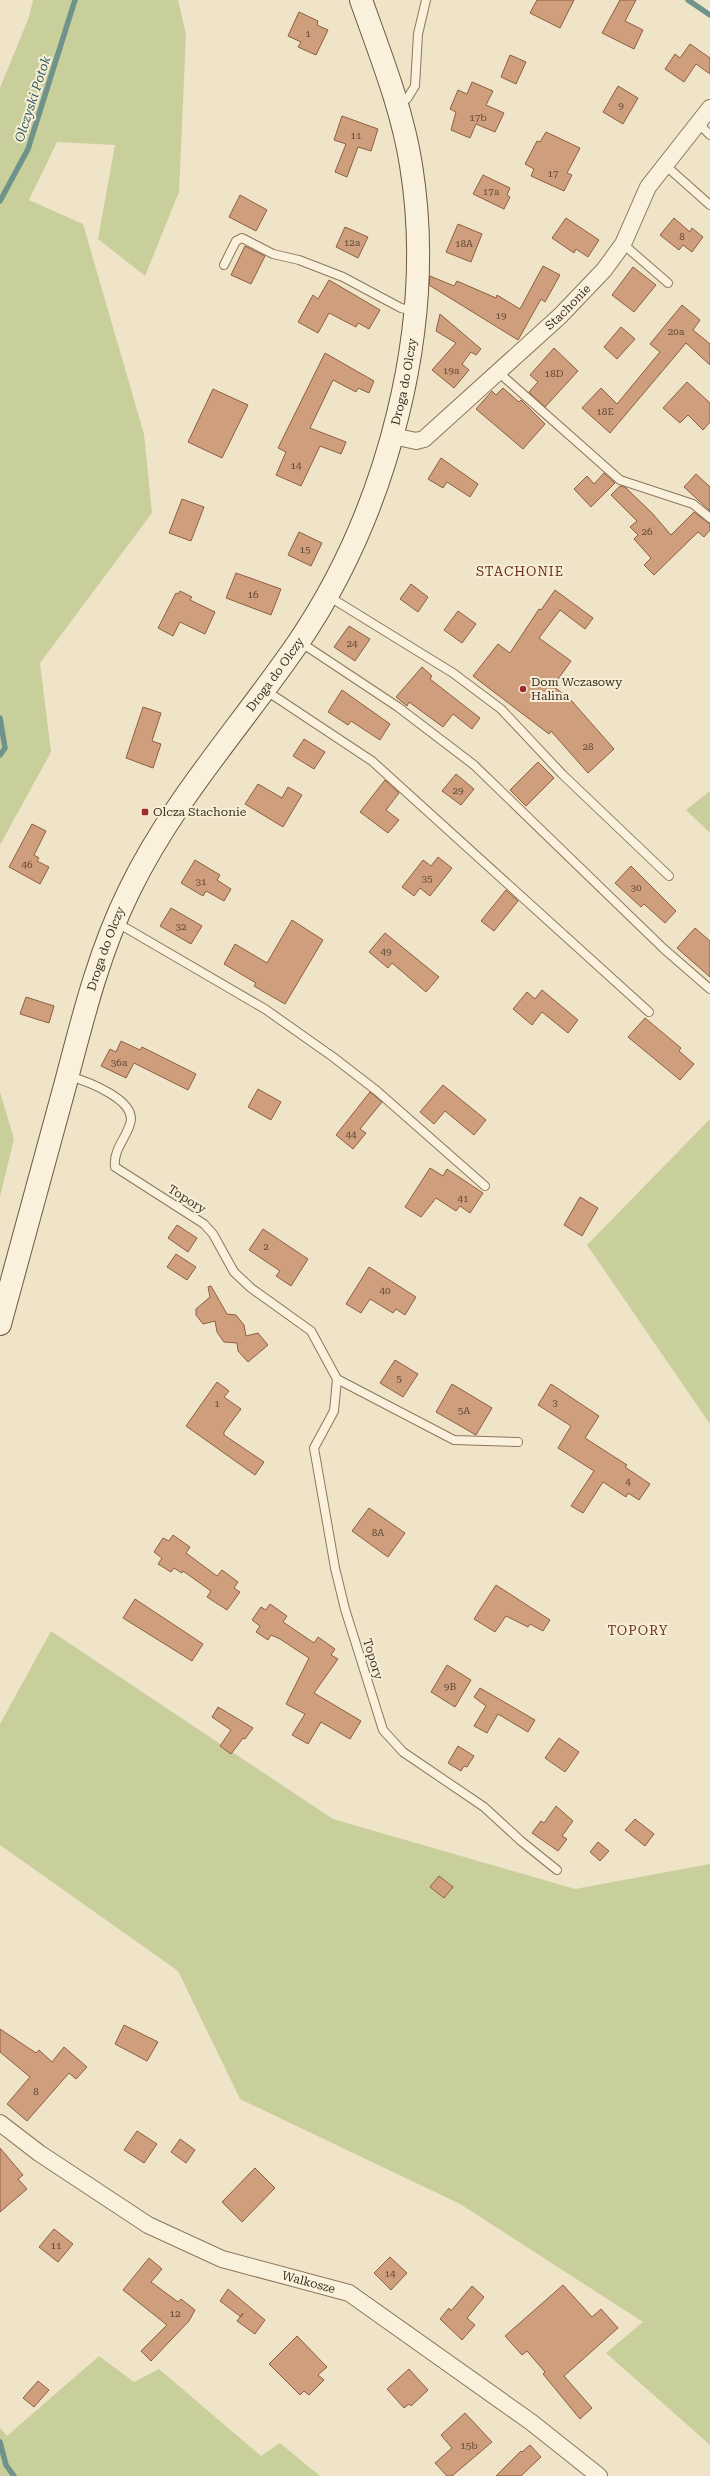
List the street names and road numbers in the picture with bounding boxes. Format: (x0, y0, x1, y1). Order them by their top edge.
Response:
street label: Stachonie (542, 281, 594, 333)
street label: Droga do Olczy (388, 336, 419, 427)
street label: Droga do Olczy (243, 634, 307, 714)
street label: Droga do Olczy (84, 904, 128, 993)
street label: Topory (165, 1182, 209, 1217)
street label: Topory (360, 1637, 386, 1682)
street label: Walkosze (281, 2268, 337, 2296)

